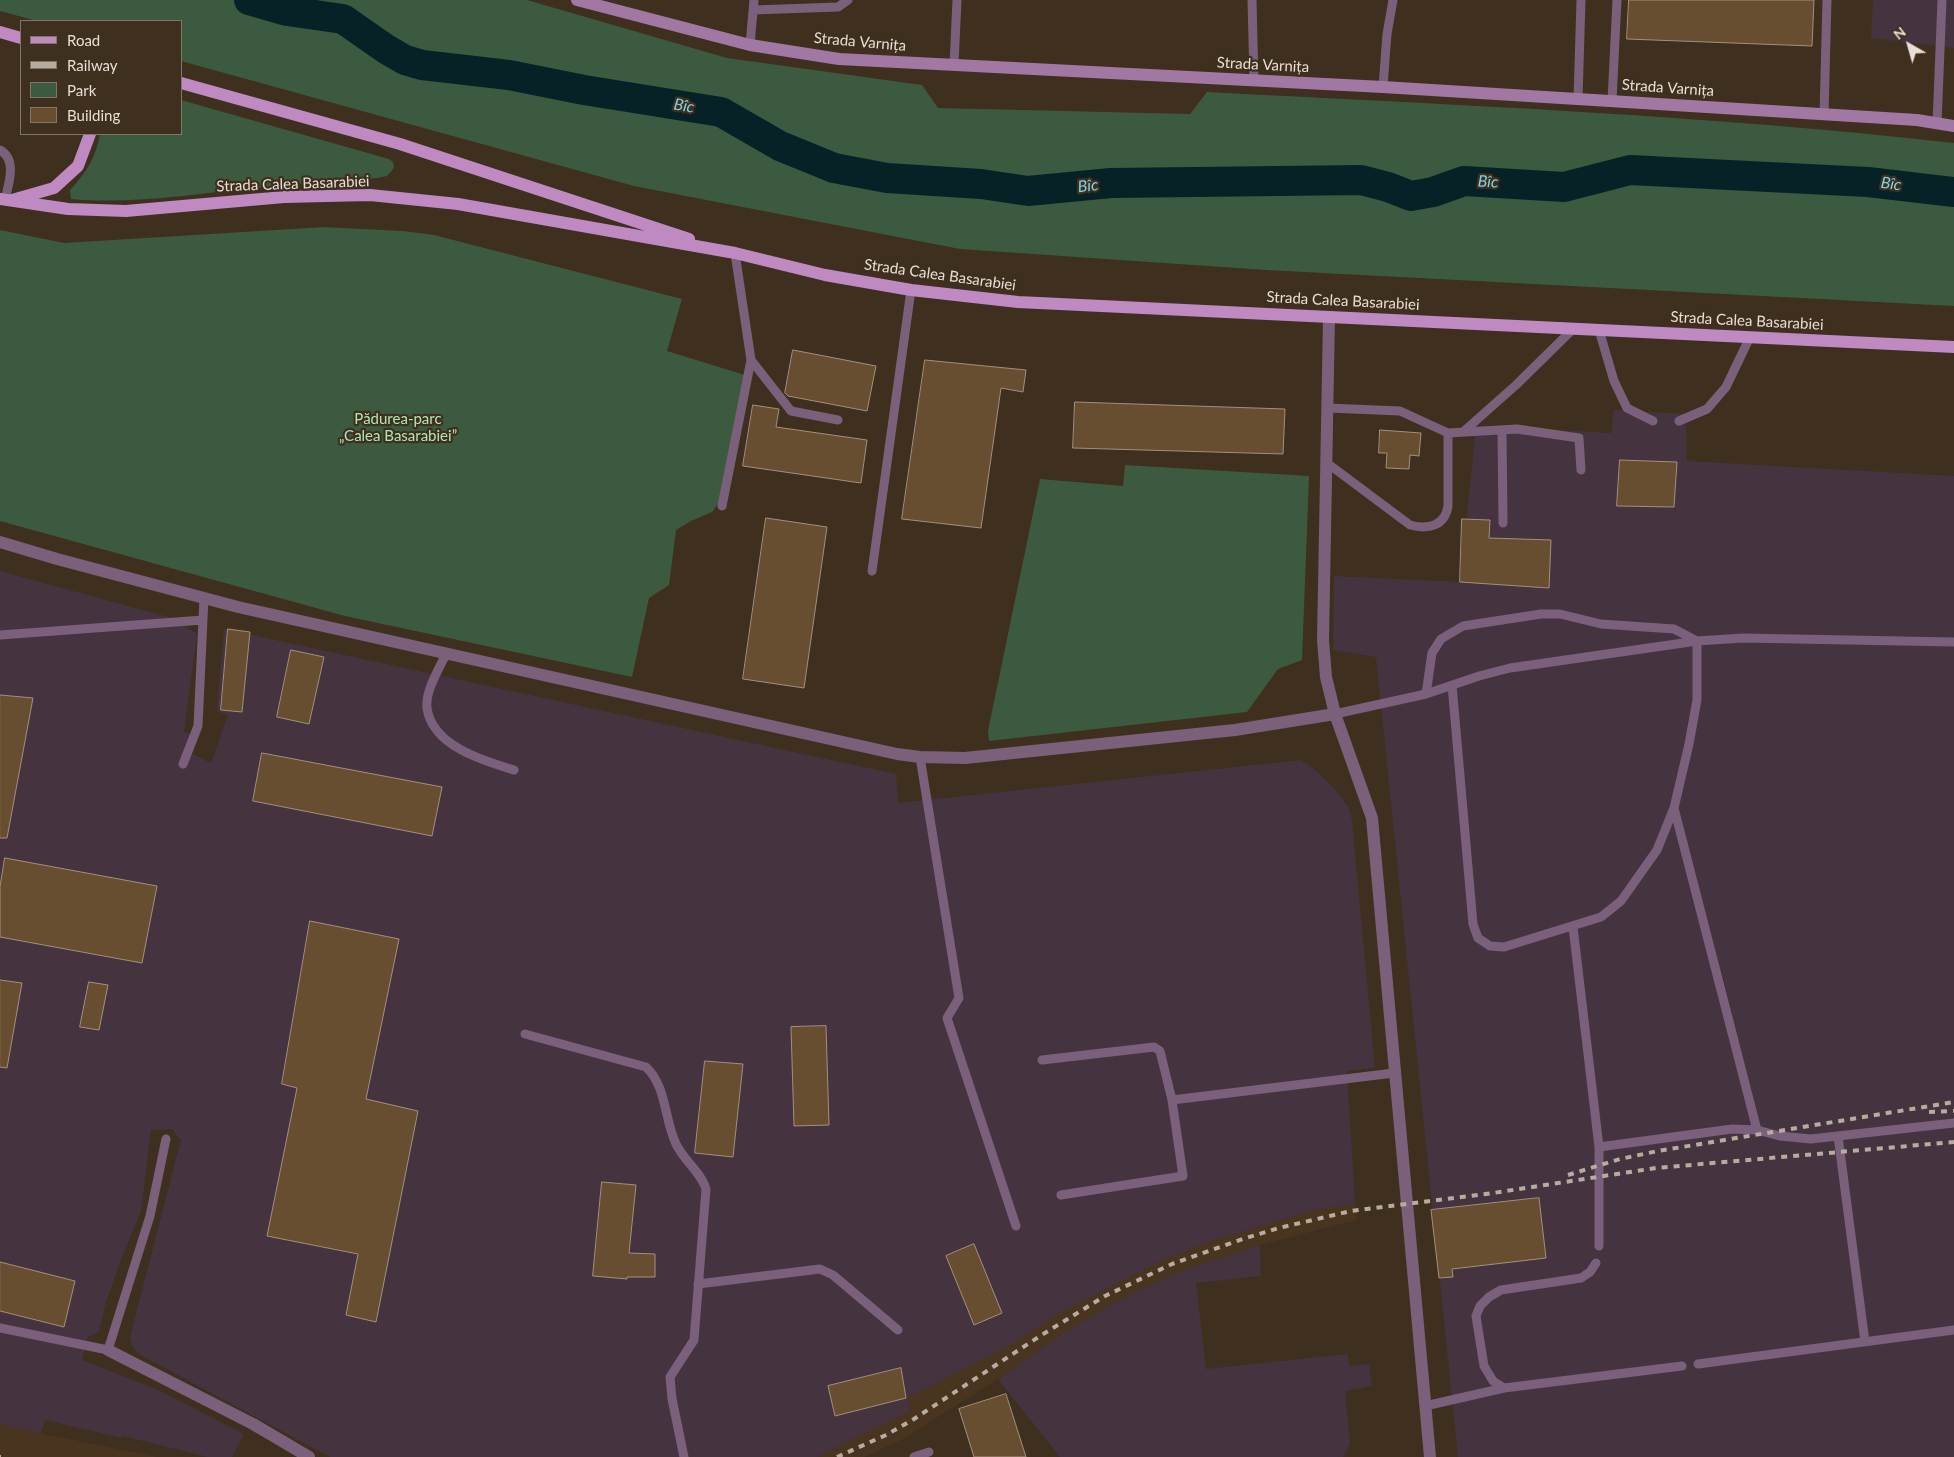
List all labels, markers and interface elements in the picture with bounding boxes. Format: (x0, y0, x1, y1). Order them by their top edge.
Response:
legend (20, 20, 182, 135)
north arrow (1884, 20, 1934, 70)
text: N (1890, 23, 1909, 43)
street label: Strada Varnița (813, 29, 907, 55)
text: Road (67, 31, 100, 49)
street label: Strada Varnița (1216, 54, 1310, 76)
text: Railway (67, 56, 118, 74)
street label: Strada Varnița (1621, 76, 1715, 100)
text: Park (67, 81, 96, 99)
water label: Bîc (672, 95, 696, 117)
text: Building (67, 106, 120, 124)
street label: Strada Calea Basarabiei (216, 172, 370, 196)
water label: Bîc (1477, 172, 1499, 192)
water label: Bîc (1880, 173, 1902, 195)
water label: Bîc (1077, 175, 1099, 197)
street label: Strada Calea Basarabiei (863, 255, 1017, 295)
street label: Strada Calea Basarabiei (1266, 288, 1420, 314)
street label: Strada Calea Basarabiei (1670, 308, 1824, 334)
park label: Pădurea-parc „Calea Basarabiei” (339, 410, 457, 445)

